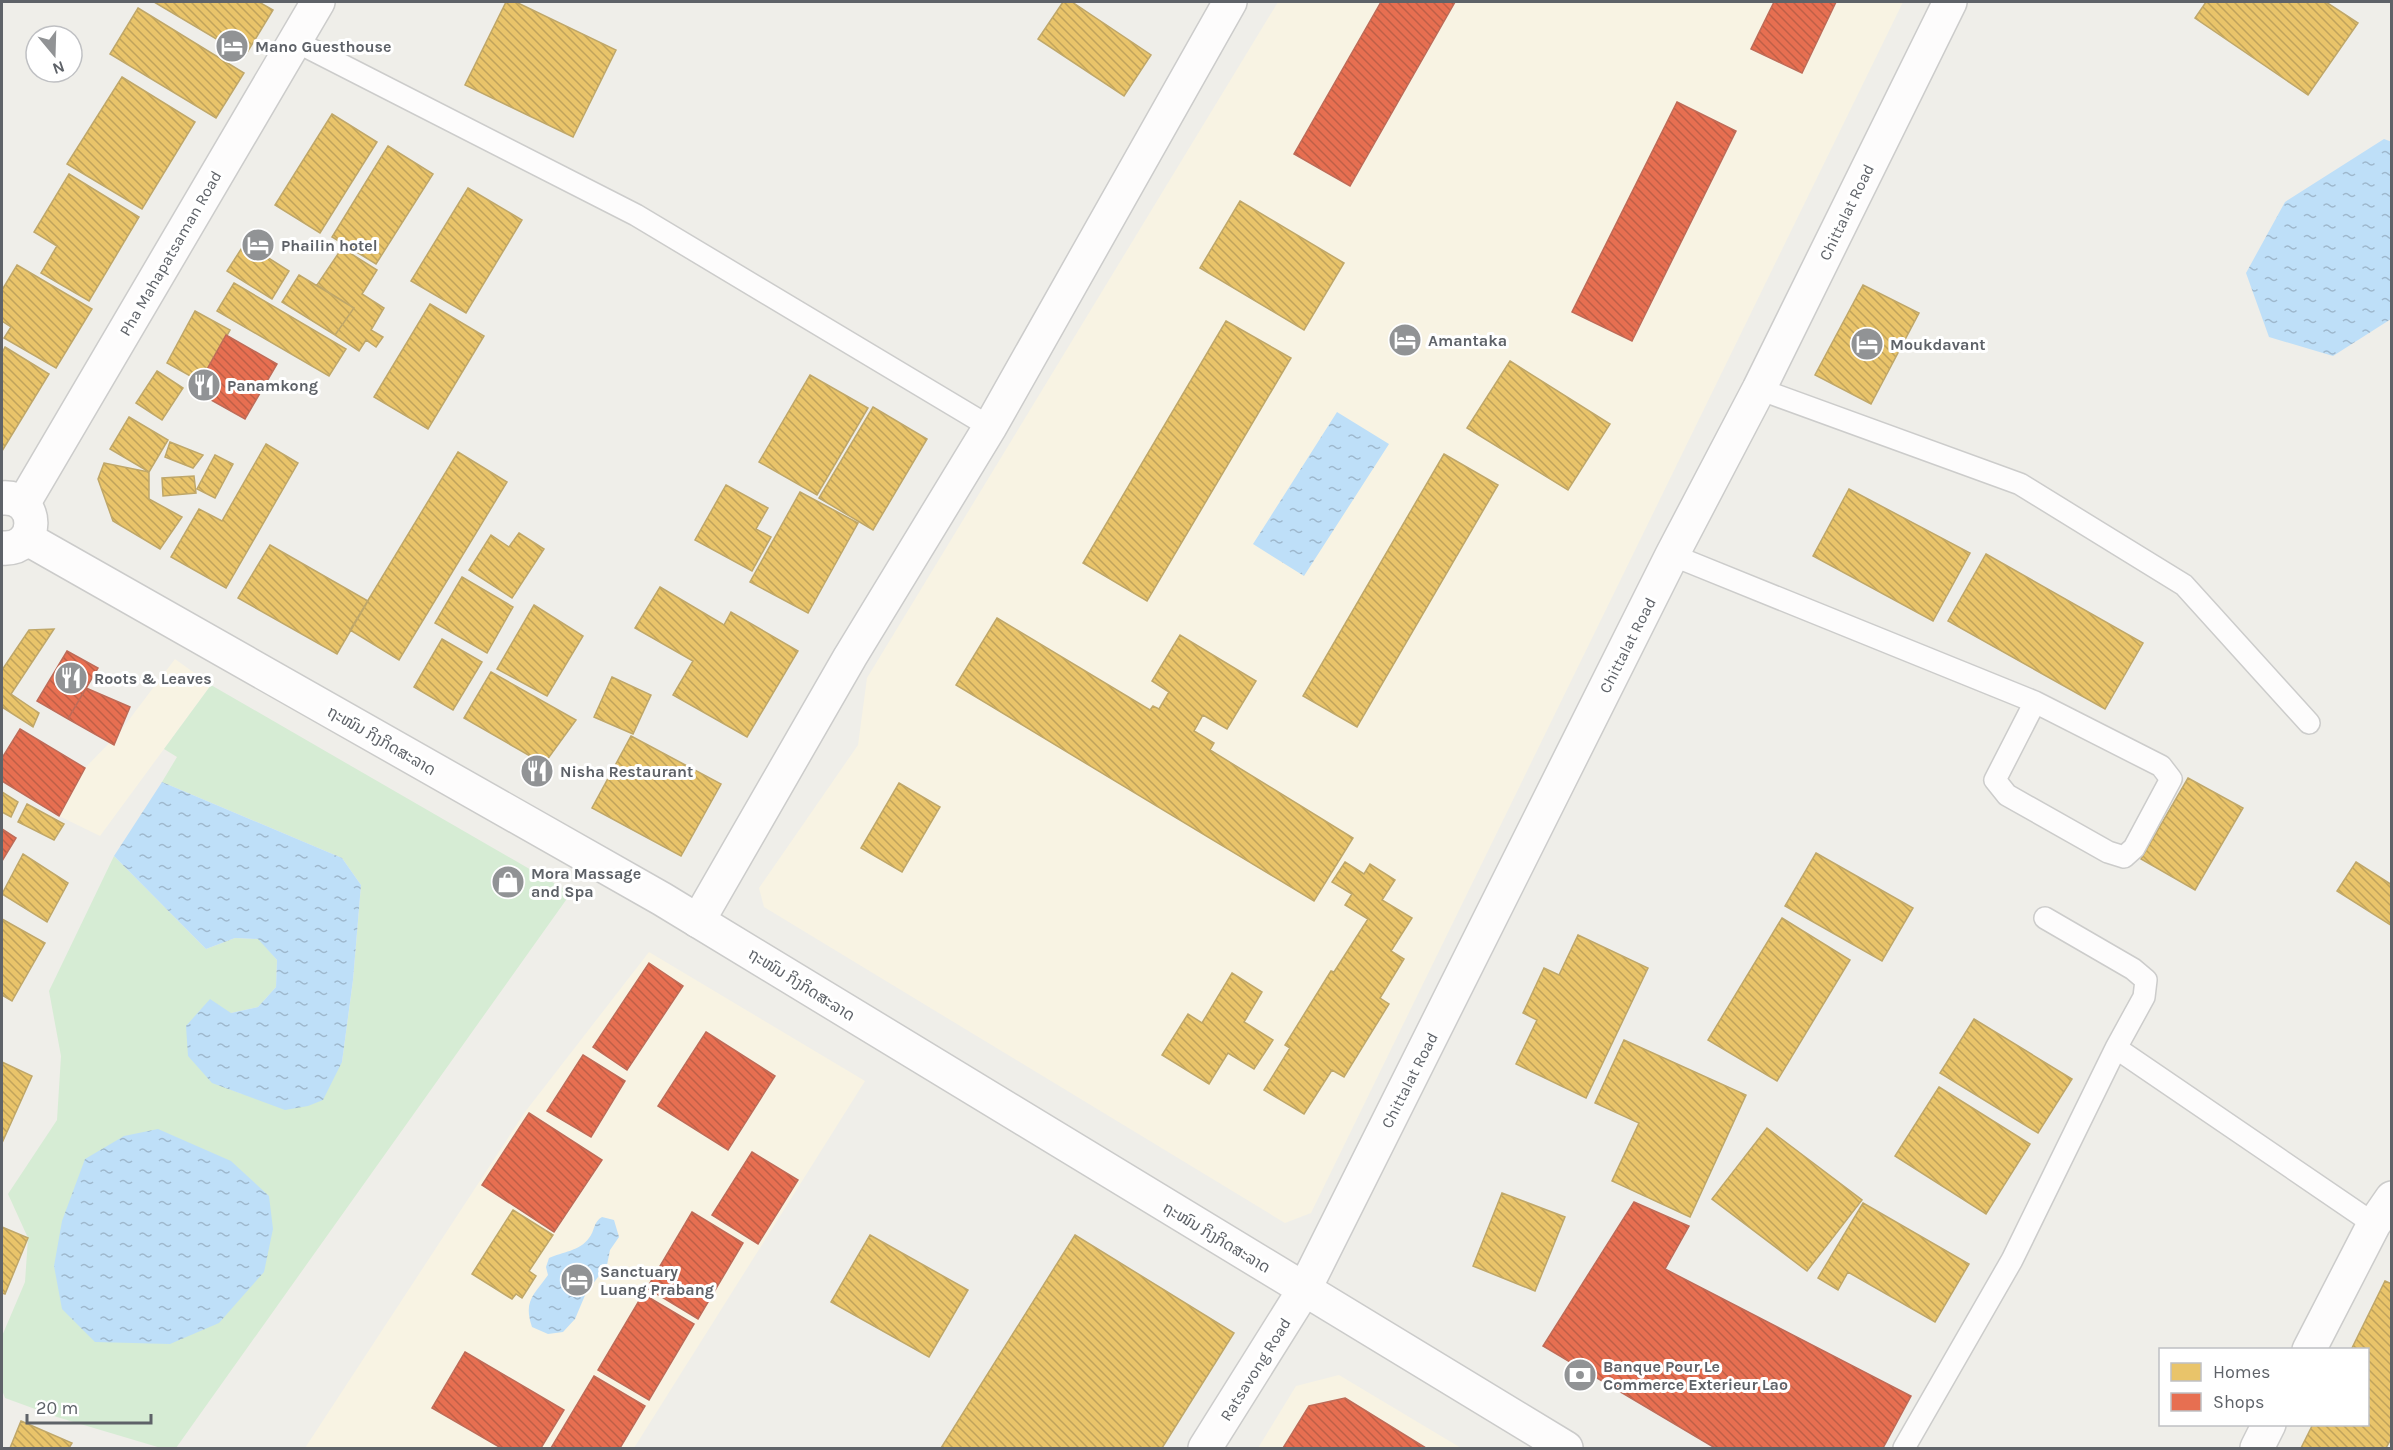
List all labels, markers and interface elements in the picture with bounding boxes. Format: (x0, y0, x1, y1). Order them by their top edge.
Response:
north arrow (24, 24, 84, 84)
hotel icon: Mano Guesthouse (214, 28, 250, 64)
place label: Mano Guesthouse (255, 37, 392, 56)
text: N (50, 57, 67, 79)
street label: Chittalat Road (1815, 161, 1878, 264)
street label: Pha Mahapatsaman Road (115, 167, 226, 339)
hotel icon: Phailin hotel (240, 227, 276, 263)
place label: Phailin hotel (281, 236, 378, 255)
hotel icon: Amantaka (1387, 322, 1423, 358)
hotel icon: Moukdavant (1849, 326, 1885, 362)
place label: Amantaka (1428, 331, 1507, 350)
place label: Moukdavant (1890, 335, 1986, 354)
restaurant icon: Panamkong (186, 367, 222, 403)
place label: Panamkong (227, 376, 318, 395)
street label: Chittalat Road (1595, 594, 1660, 696)
restaurant icon: Roots & Leaves (53, 660, 89, 696)
place label: Roots & Leaves (94, 669, 212, 688)
street label: ຖະໜົນ ກິງກິດສະລາດ (324, 702, 439, 779)
restaurant icon: Nisha Restaurant (519, 753, 555, 789)
place label: Nisha Restaurant (560, 762, 693, 781)
shop icon: Mora Massage and Spa (490, 864, 526, 900)
place label: Mora Massage and Spa (531, 864, 641, 901)
street label: ຖະໜົນ ກິງກິດສະລາດ (745, 944, 859, 1025)
street label: Chittalat Road (1377, 1029, 1442, 1131)
street label: ຖະໜົນ ກິງກິດສະລາດ (1159, 1198, 1274, 1277)
hotel icon: Sanctuary Luang Prabang (559, 1262, 595, 1298)
place label: Sanctuary Luang Prabang (600, 1262, 714, 1299)
street label: Ratsavong Road (1216, 1314, 1295, 1424)
legend (2159, 1348, 2369, 1426)
bank icon: Banque Pour Le Commerce Exterieur Lao (1562, 1357, 1598, 1393)
place label: Banque Pour Le Commerce Exterieur Lao (1603, 1357, 1788, 1394)
text: Homes (2213, 1361, 2270, 1383)
scale bar (27, 1387, 152, 1425)
text: Shops (2213, 1391, 2265, 1413)
text: 20 m (36, 1397, 78, 1419)

